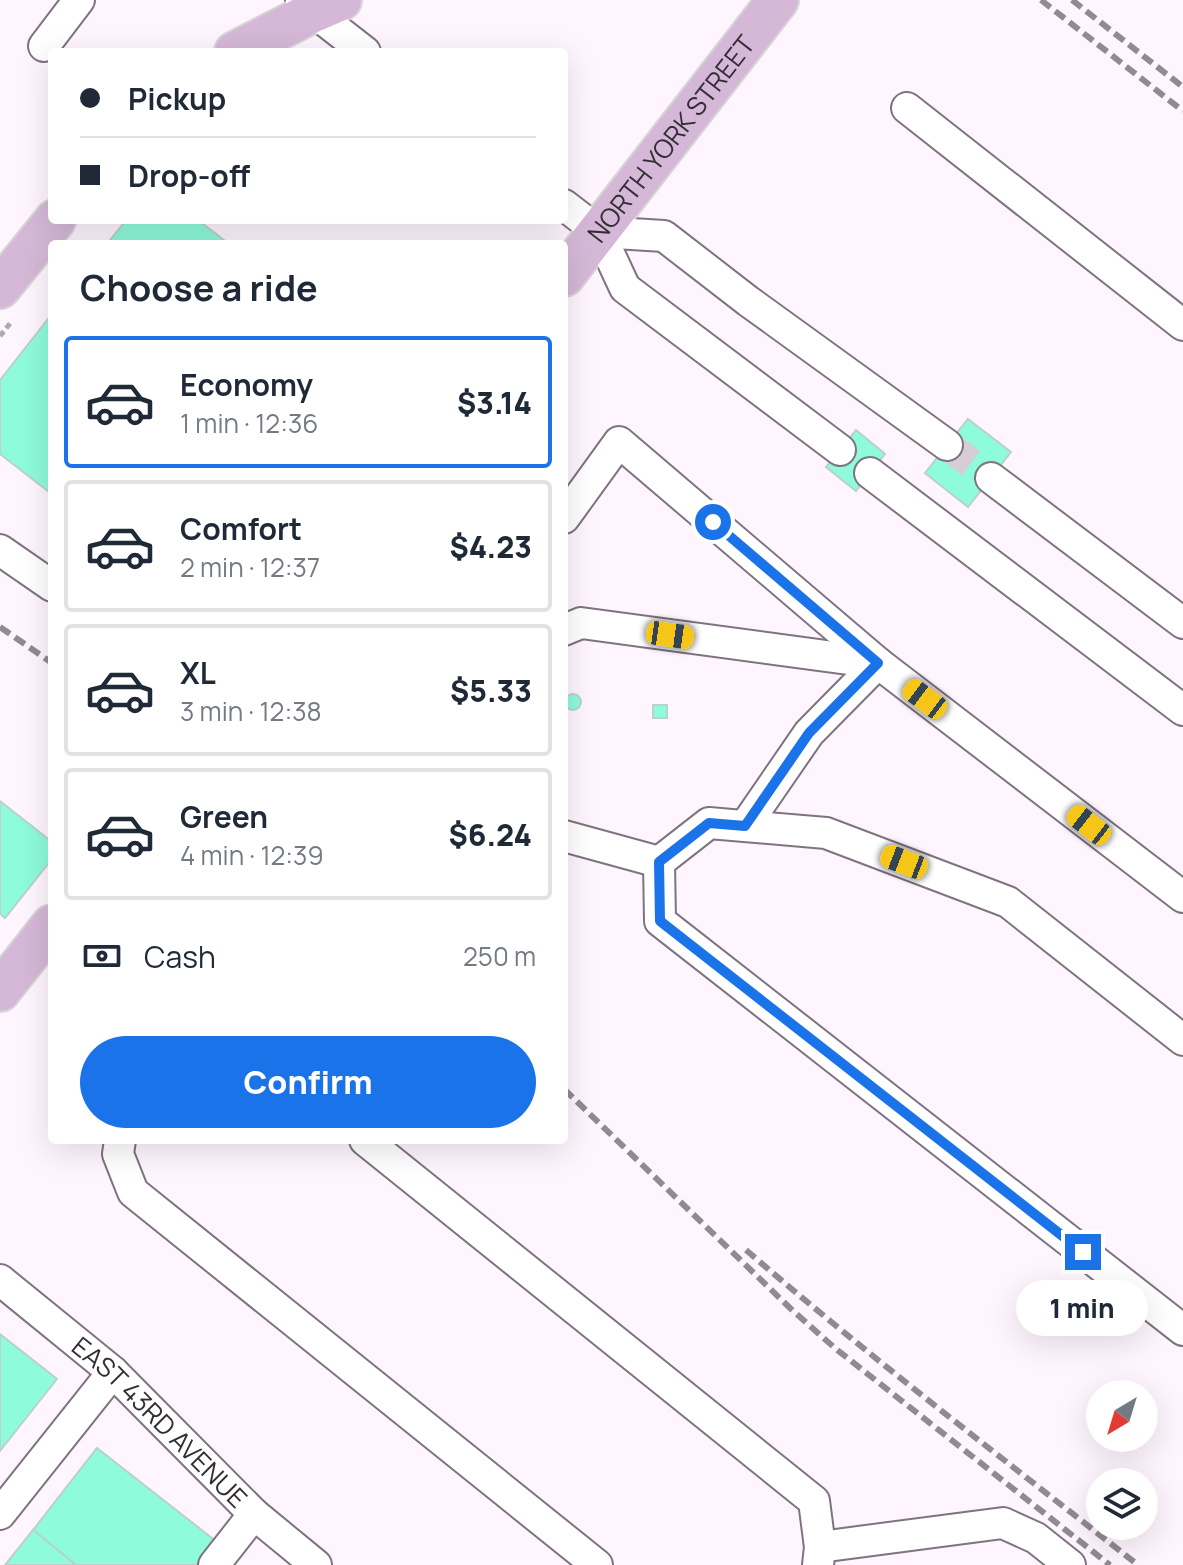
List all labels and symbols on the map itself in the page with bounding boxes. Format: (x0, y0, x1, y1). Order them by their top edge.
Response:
street label: NORTH YORK STREET (579, 27, 763, 250)
route start (695, 504, 731, 540)
car (645, 620, 695, 650)
car (899, 675, 951, 723)
car (1063, 801, 1115, 849)
car (877, 842, 931, 882)
route end (1065, 1234, 1101, 1270)
callout: 1 min (1017, 1280, 1149, 1336)
street label: EAST 43RD AVENUE (65, 1328, 255, 1515)
north arrow (1086, 1380, 1158, 1452)

